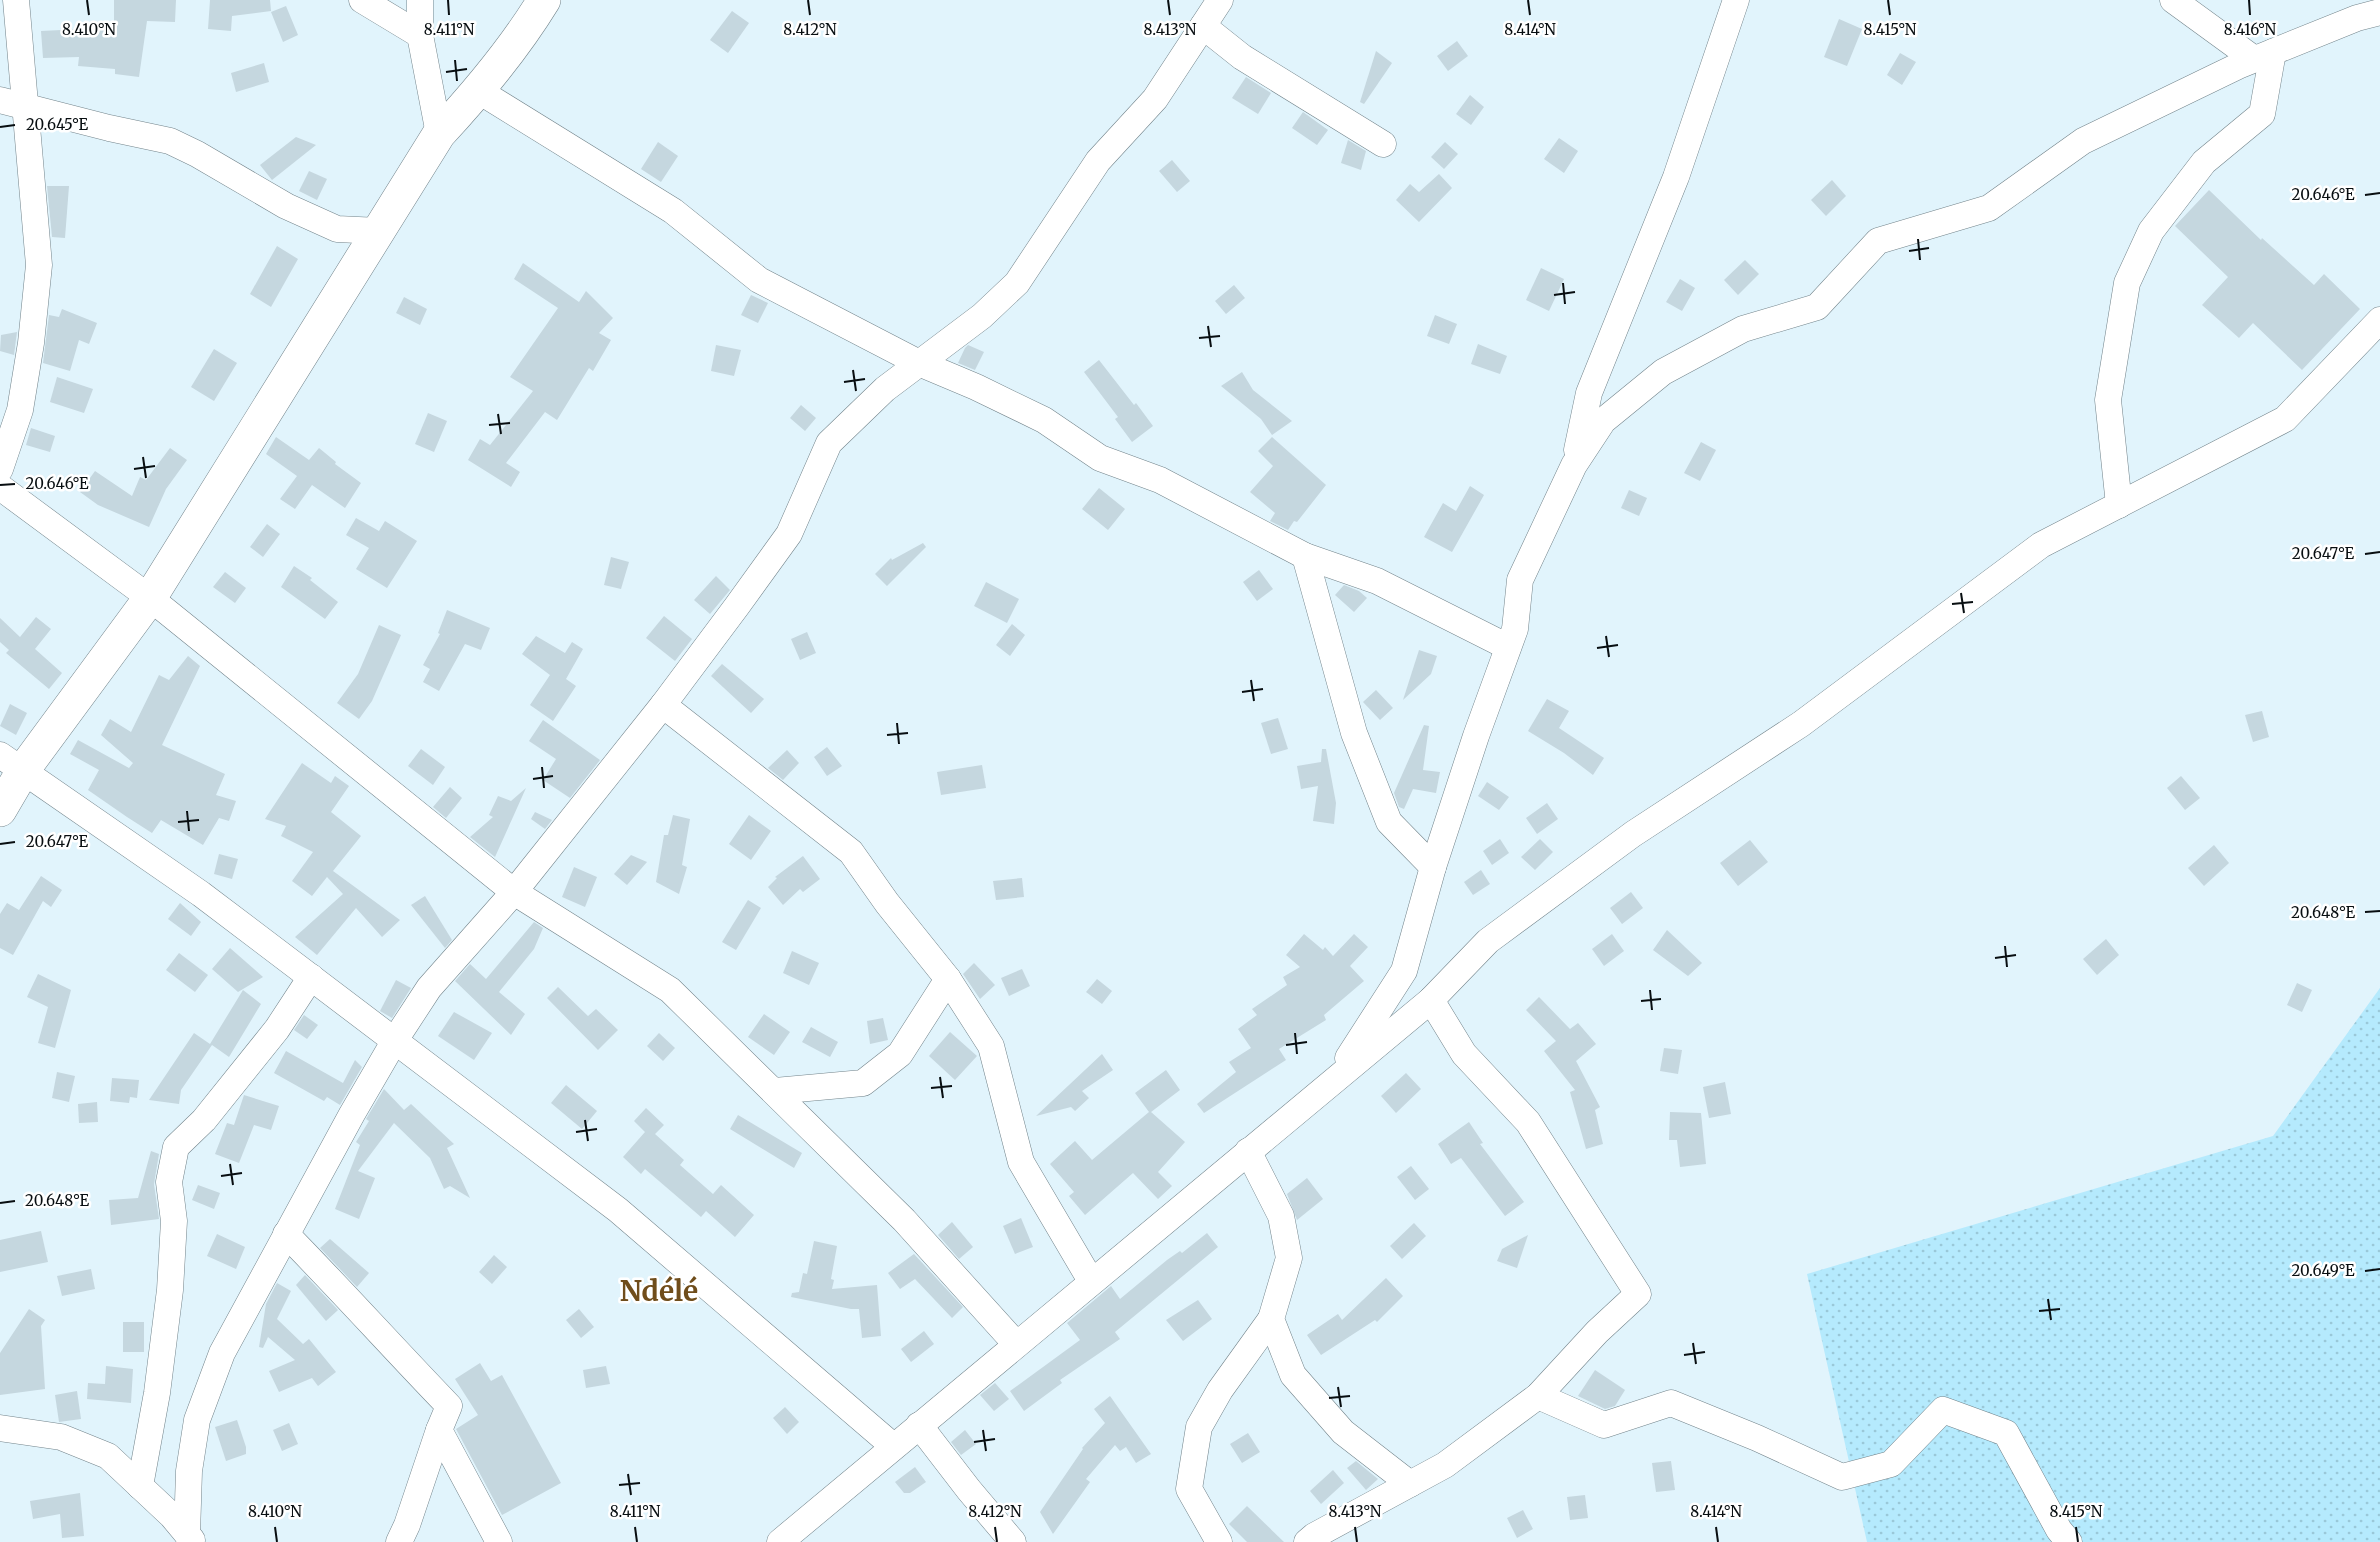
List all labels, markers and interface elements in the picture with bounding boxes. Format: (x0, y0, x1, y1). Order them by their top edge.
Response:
text: 8.410°N (62, 20, 116, 39)
text: 8.411°N (424, 20, 475, 39)
text: 8.412°N (783, 20, 837, 39)
text: 8.413°N (1144, 20, 1197, 39)
text: 8.414°N (1504, 20, 1556, 39)
text: 8.415°N (1864, 20, 1917, 39)
text: 8.416°N (2224, 20, 2277, 39)
text: 20.645°E (26, 115, 89, 134)
text: 20.646°E (2292, 185, 2355, 204)
text: 20.646°E (26, 474, 89, 493)
text: 20.647°E (2292, 544, 2355, 563)
text: 20.647°E (26, 832, 89, 851)
text: 20.648°E (2291, 903, 2355, 922)
text: 20.648°E (25, 1191, 89, 1210)
text: 20.649°E (2291, 1261, 2355, 1280)
district label: Ndélé (620, 1273, 698, 1309)
text: 8.410°N (248, 1502, 302, 1521)
text: 8.411°N (610, 1502, 661, 1521)
text: 8.412°N (968, 1502, 1022, 1521)
text: 8.413°N (1329, 1502, 1382, 1521)
text: 8.414°N (1690, 1502, 1742, 1521)
text: 8.415°N (2050, 1502, 2103, 1521)

